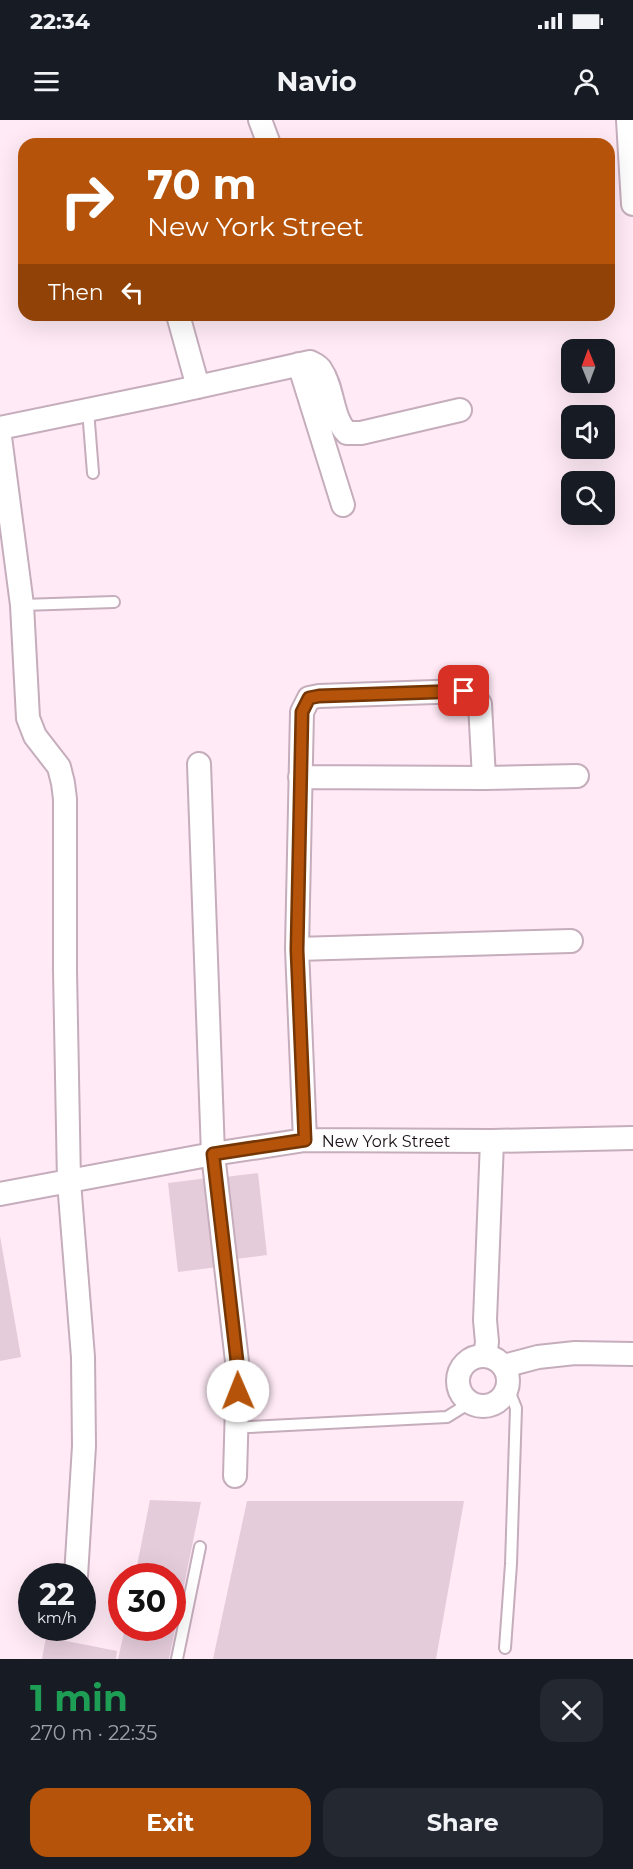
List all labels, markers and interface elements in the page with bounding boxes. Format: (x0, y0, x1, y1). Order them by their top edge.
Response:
text: 22:34 (30, 8, 90, 35)
icon: menu (30, 65, 63, 98)
text: Navio (276, 65, 357, 98)
icon: person (570, 65, 603, 98)
text: 70 m (147, 158, 257, 210)
icon: right (48, 162, 126, 240)
text: New York Street (147, 210, 364, 243)
icon: left (116, 276, 149, 309)
text: Then (48, 279, 104, 306)
north arrow (561, 339, 615, 393)
map controls (561, 339, 615, 525)
button: sound (561, 405, 615, 459)
button: search (561, 471, 615, 525)
pin (438, 665, 489, 716)
icon: arrive (447, 674, 480, 707)
street label: New York Street (322, 1132, 451, 1151)
position arrow (206, 1359, 270, 1423)
speed limit sign: 30 (108, 1563, 186, 1641)
text: 22 (39, 1576, 75, 1613)
text: km/h (37, 1608, 77, 1627)
text: 1 min (30, 1676, 128, 1720)
button: close (540, 1679, 603, 1742)
text: 270 m · 22:35 (30, 1721, 157, 1745)
button: Exit (30, 1788, 311, 1857)
button: Share (323, 1788, 603, 1857)

